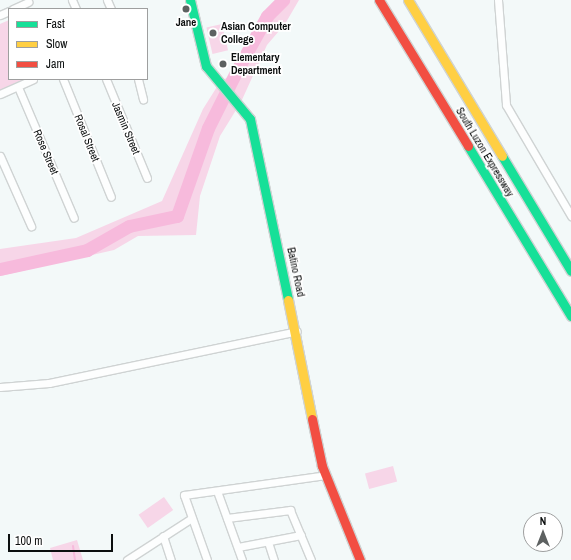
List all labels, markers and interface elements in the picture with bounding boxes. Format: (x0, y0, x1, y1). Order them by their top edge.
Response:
marker: Jane (181, 4, 191, 14)
legend (8, 8, 148, 80)
place label: Jane (176, 15, 196, 29)
text: Fast (46, 16, 65, 32)
place label: Asian Computer College (221, 20, 291, 46)
marker: Asian Computer College (208, 28, 218, 38)
text: Slow (46, 36, 67, 52)
place label: Elementary Department (231, 51, 281, 77)
text: Jam (46, 56, 65, 72)
marker: Elementary Department (218, 59, 228, 69)
street label: Jasmin Street (109, 100, 143, 156)
street label: South Luzon Expressway (453, 105, 517, 199)
street label: Rosal Street (72, 113, 102, 163)
street label: Rose Street (31, 127, 61, 177)
street label: Batino Road (284, 246, 308, 298)
north arrow (523, 512, 563, 552)
text: N (540, 514, 546, 528)
scale bar (10, 526, 115, 552)
text: 100 m (15, 533, 42, 549)

